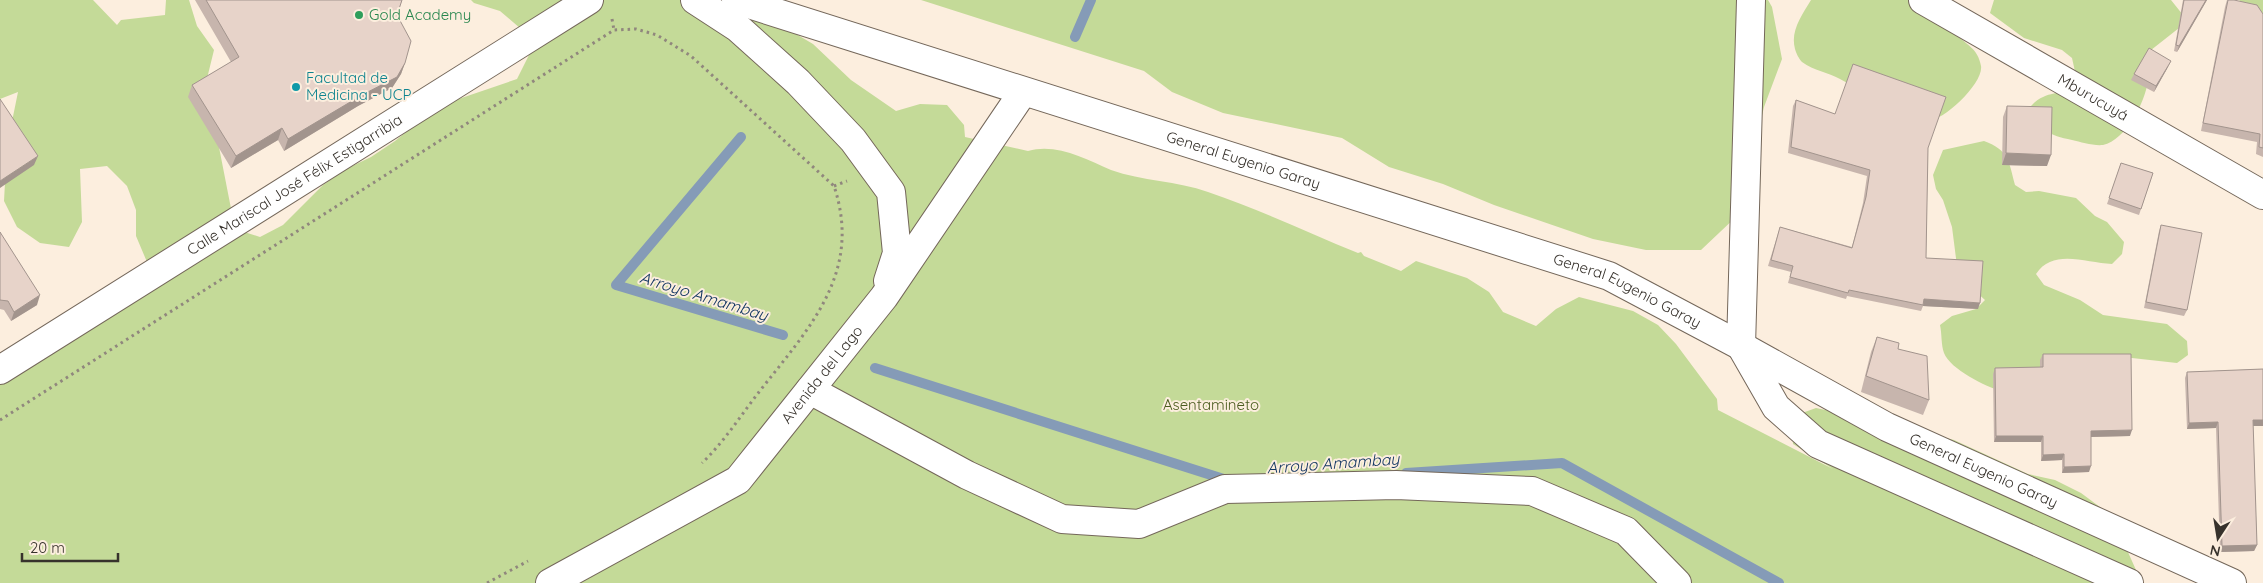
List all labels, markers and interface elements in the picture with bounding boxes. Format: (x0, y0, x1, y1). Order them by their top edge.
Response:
place label: Gold Academy (369, 5, 471, 24)
marker: Gold Academy (353, 9, 365, 21)
place label: Facultad de Medicina - UCP (306, 68, 411, 104)
street label: Mburucuyá (2055, 69, 2132, 125)
marker: Facultad de Medicina - UCP (290, 81, 302, 93)
street label: Calle Mariscal José Félix Estigarribia (183, 110, 406, 259)
street label: General Eugenio Garay (1164, 127, 1323, 193)
street label: General Eugenio Garay (1551, 249, 1704, 332)
water label: Arroyo Amambay (638, 267, 771, 325)
street label: Avenida del Lago (777, 322, 866, 427)
park label: Asentamineto (1163, 395, 1259, 414)
street label: General Eugenio Garay (1907, 428, 2061, 512)
water label: Arroyo Amambay (1266, 448, 1401, 478)
north arrow (2193, 513, 2243, 563)
scale bar (22, 530, 119, 562)
text: 20 m (30, 538, 65, 557)
text: N (2208, 541, 2222, 561)

